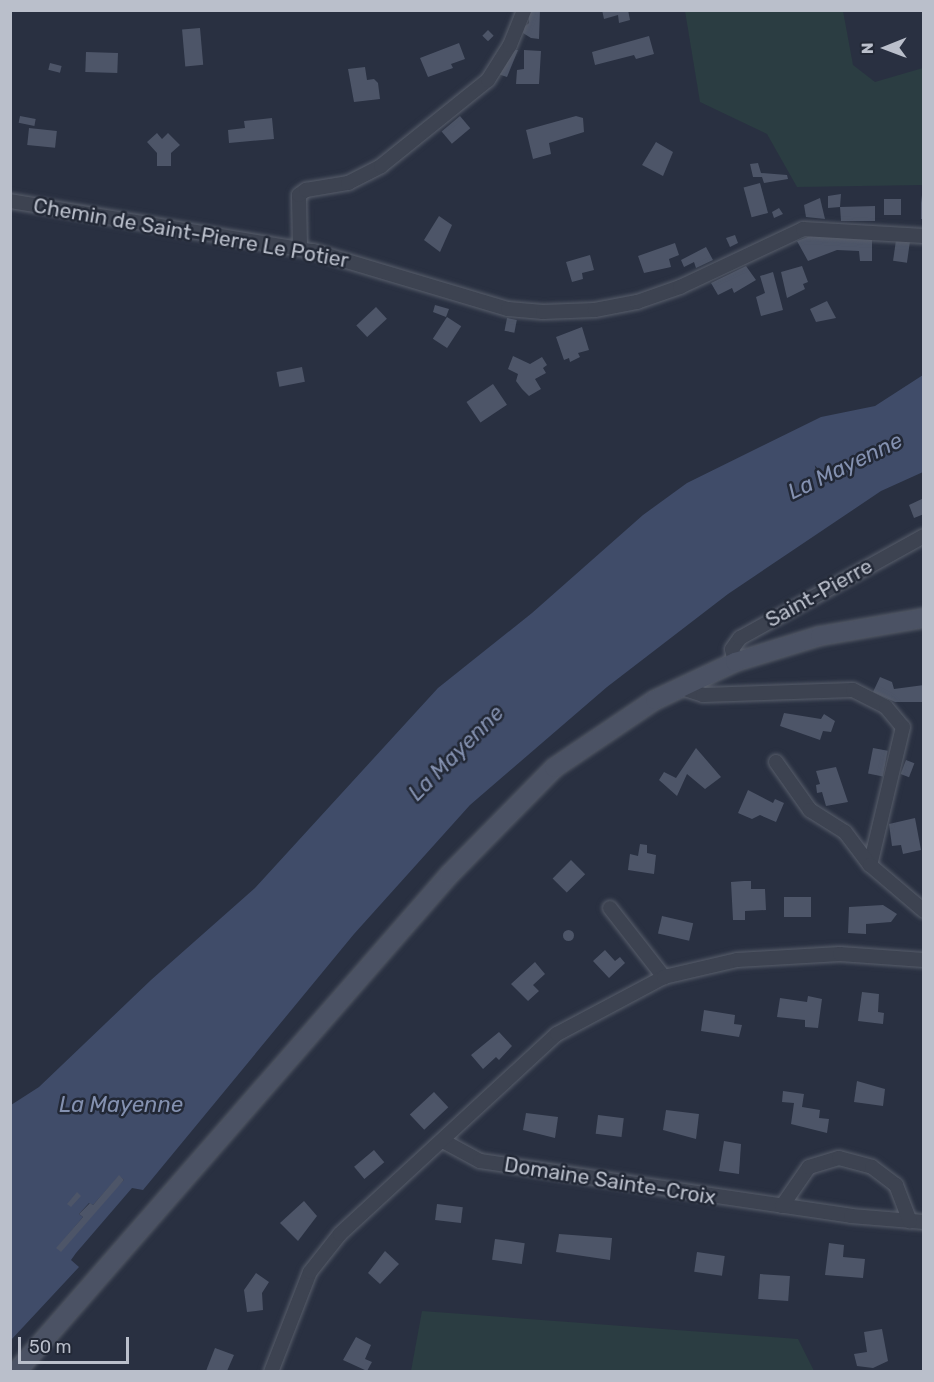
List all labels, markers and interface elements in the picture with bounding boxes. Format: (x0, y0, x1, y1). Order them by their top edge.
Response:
north arrow (856, 18, 916, 78)
text: N (858, 42, 877, 54)
street label: Chemin de Saint-Pierre Le Potier (31, 193, 351, 273)
water label: La Mayenne (783, 427, 907, 505)
street label: Saint-Pierre (761, 553, 877, 633)
water label: La Mayenne (403, 700, 509, 806)
water label: La Mayenne (59, 1092, 183, 1118)
street label: Domaine Sainte-Croix (502, 1152, 718, 1210)
scale bar (21, 1325, 132, 1363)
text: 50 m (29, 1336, 72, 1358)

